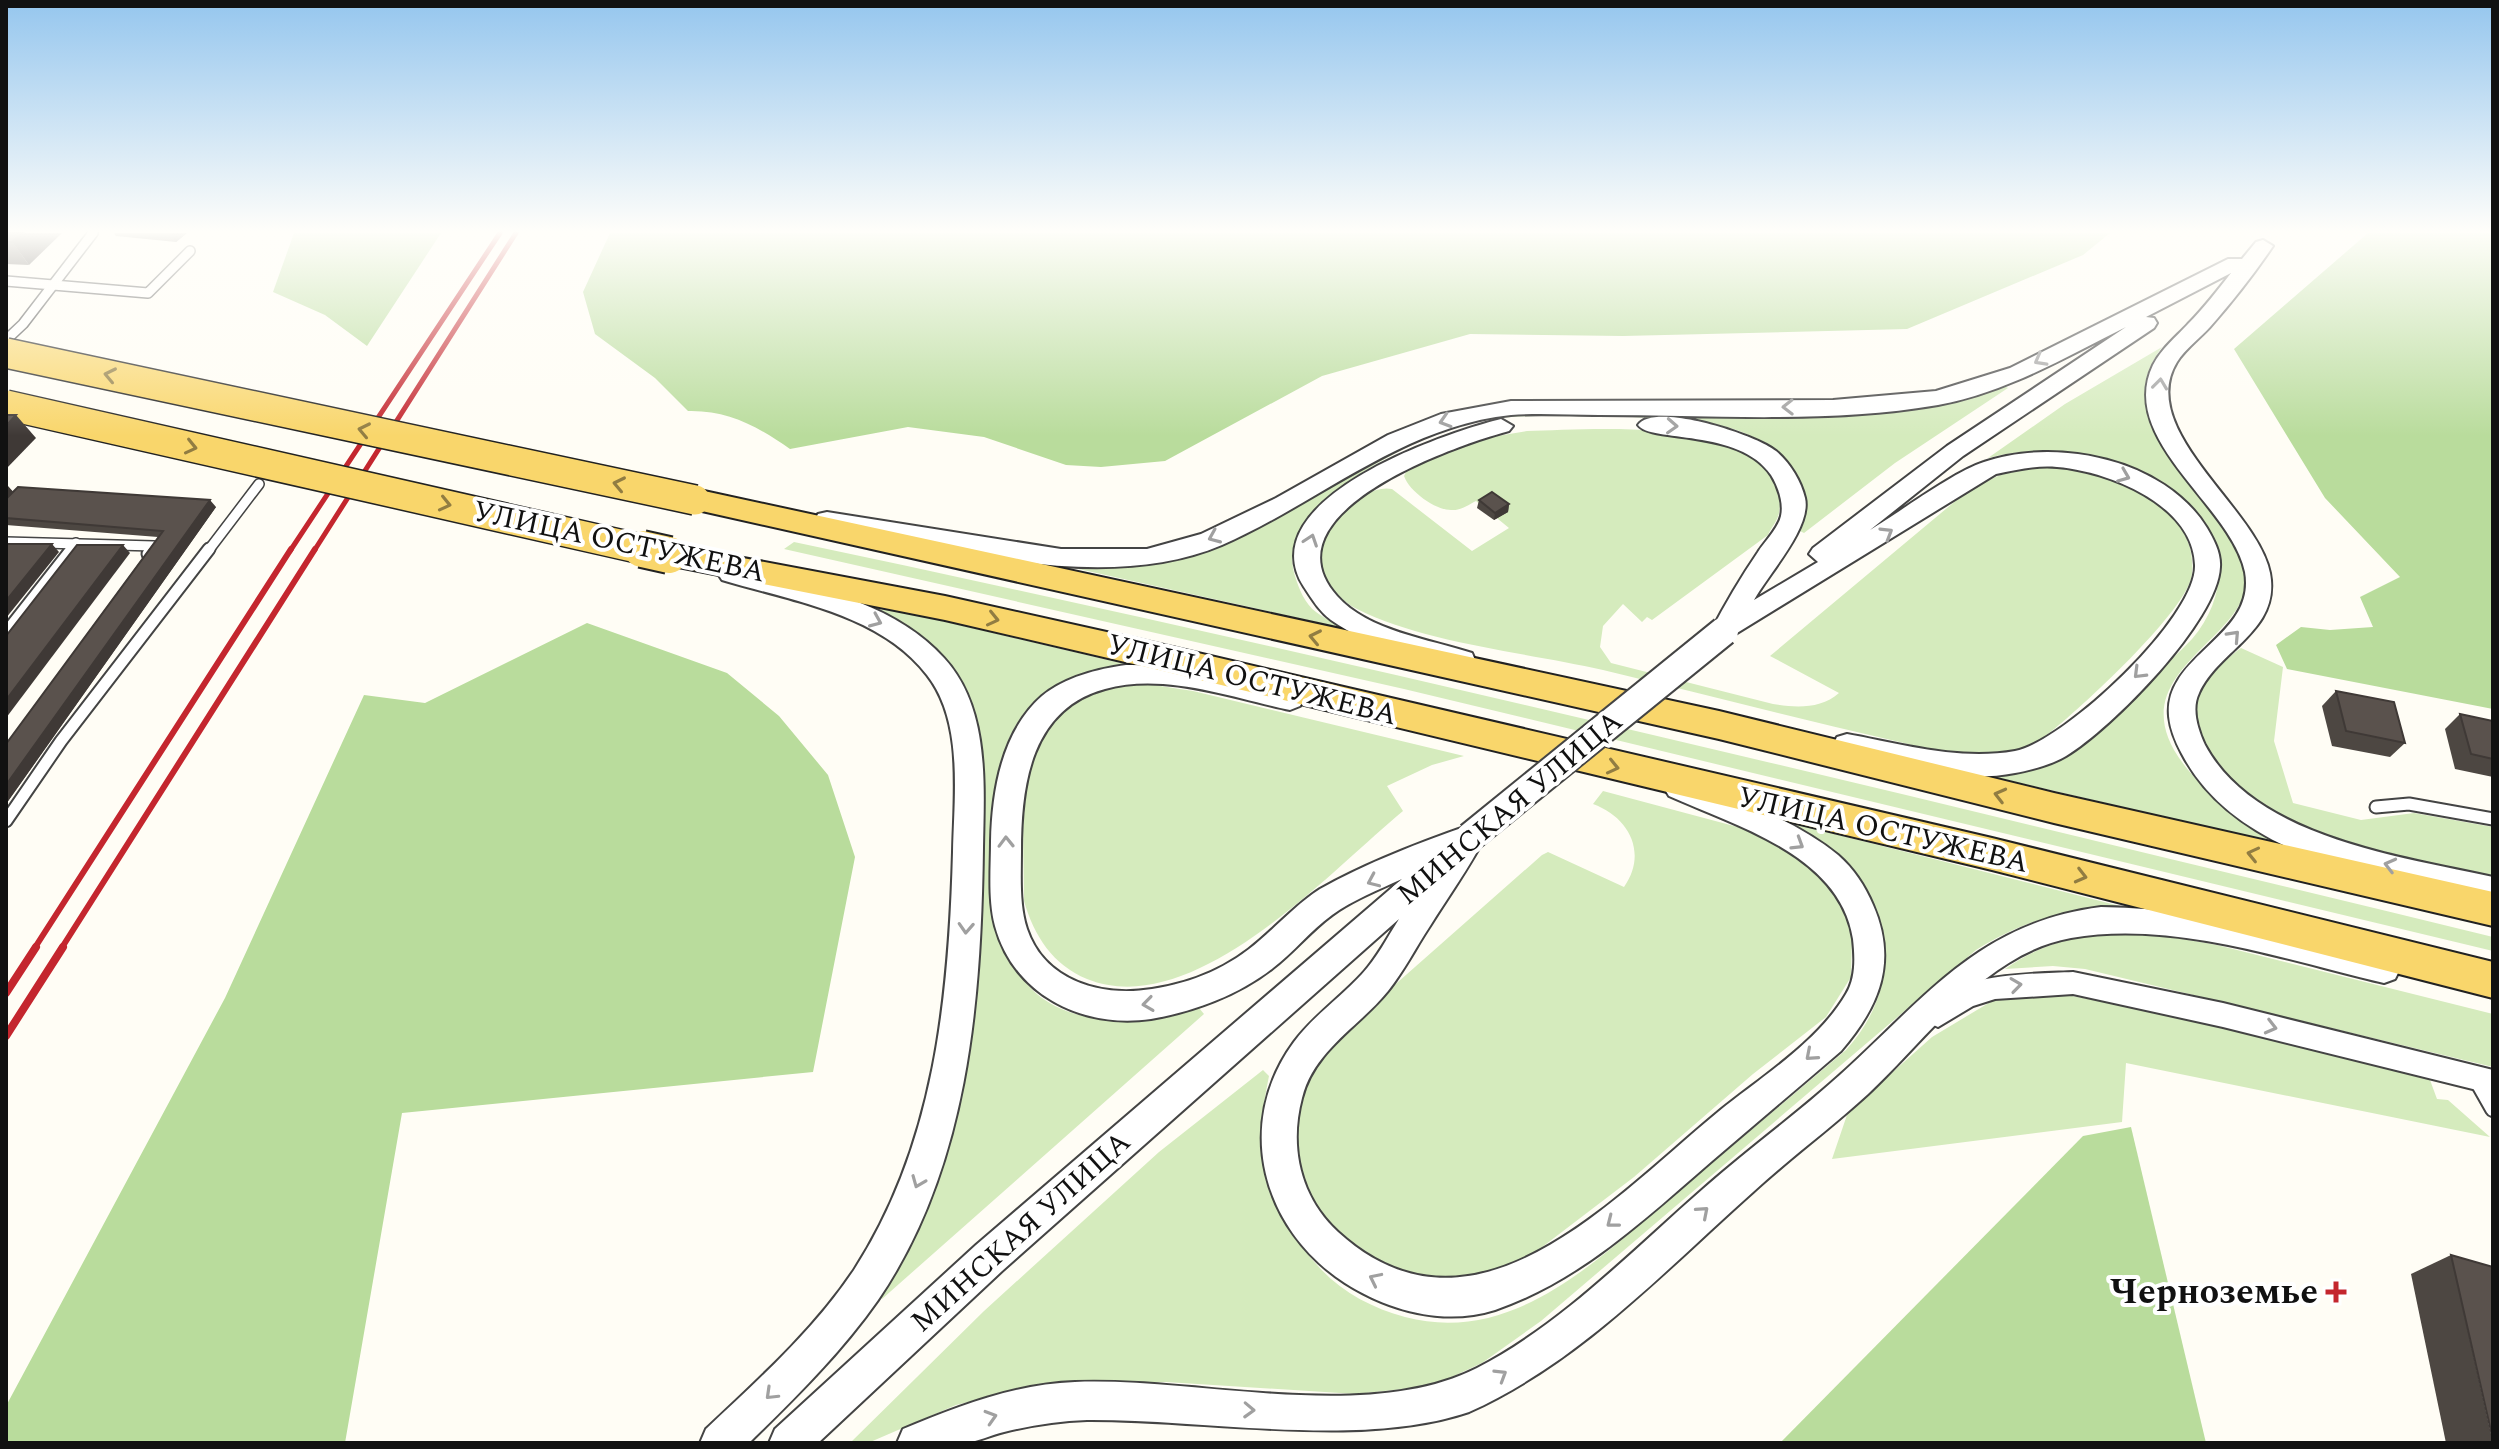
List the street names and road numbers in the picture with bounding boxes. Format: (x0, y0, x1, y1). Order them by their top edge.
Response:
street label: УЛИЦА ОСТУЖЕВА (469, 489, 769, 595)
street label: УЛИЦА ОСТУЖЕВА (1102, 622, 1402, 738)
street label: МИНСКАЯ УЛИЦА (1387, 699, 1633, 917)
street label: УЛИЦА ОСТУЖЕВА (1733, 774, 2033, 886)
street label: МИНСКАЯ УЛИЦА (900, 1120, 1142, 1344)

